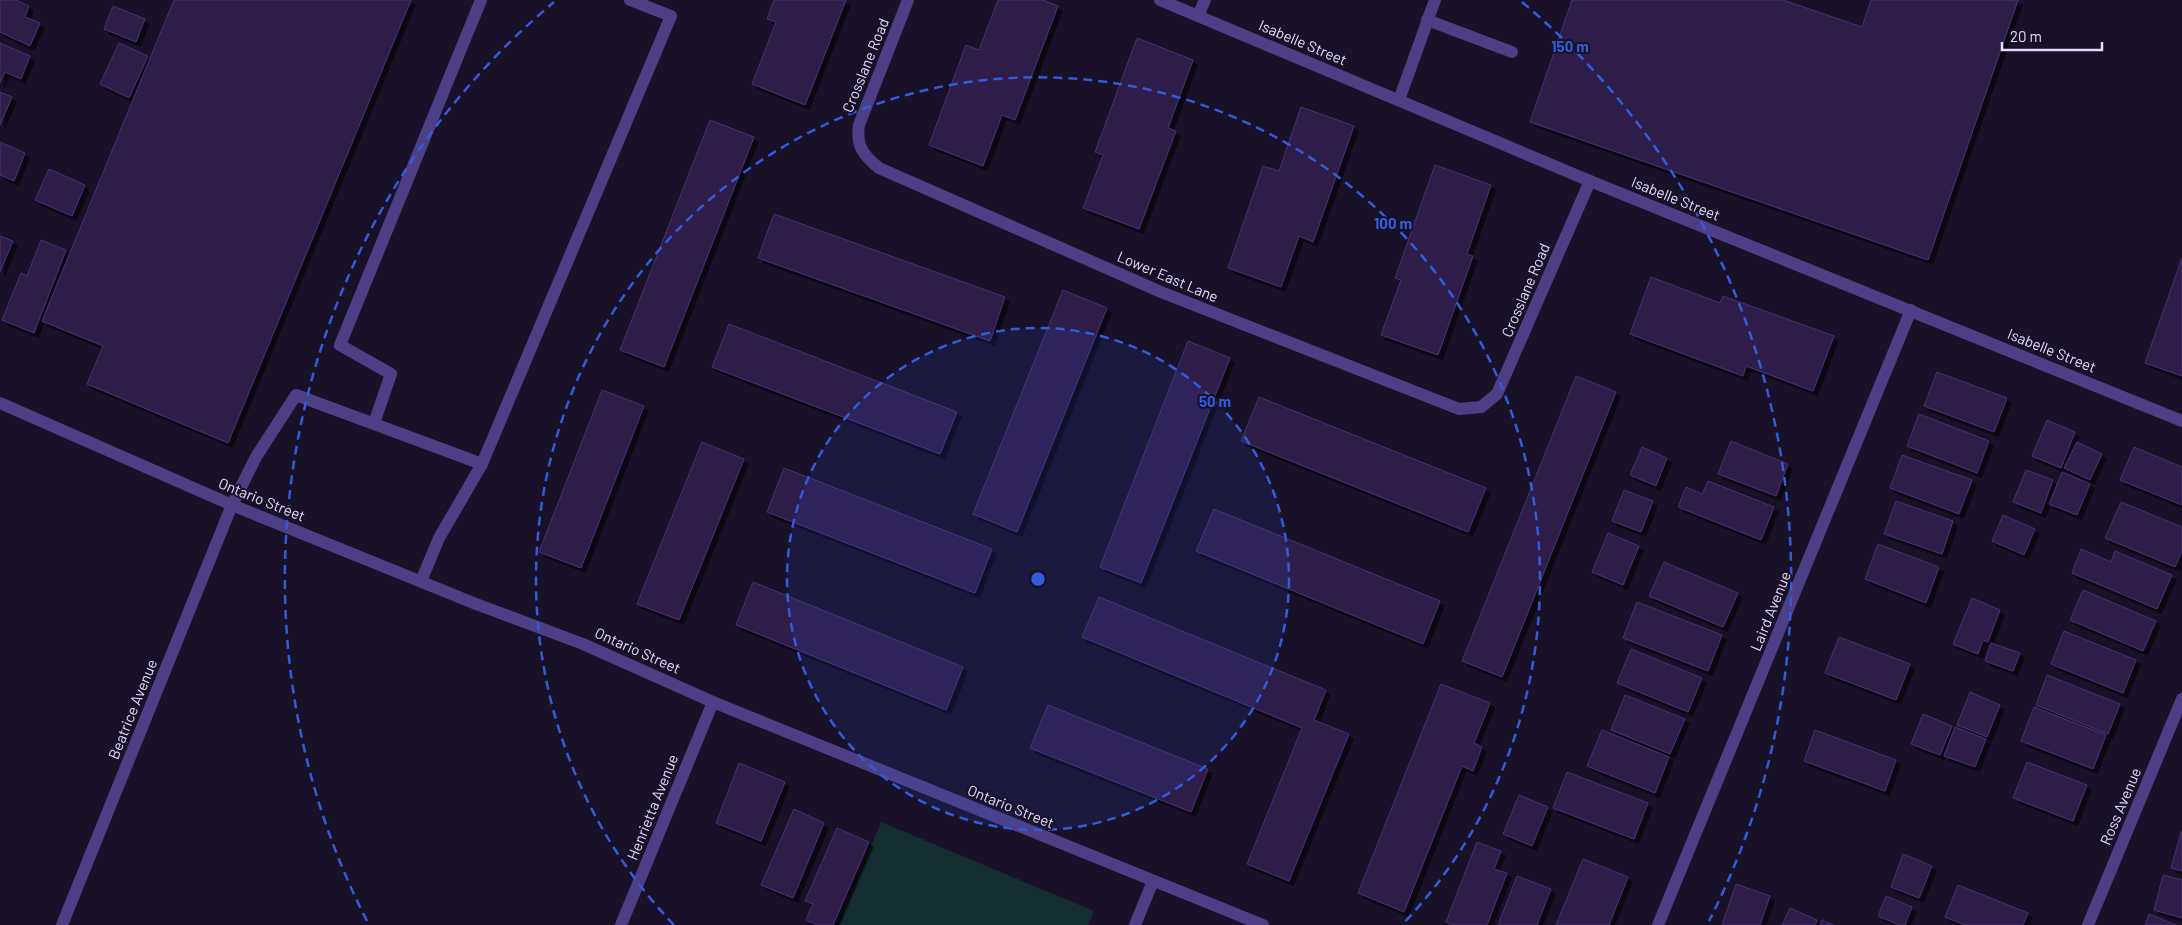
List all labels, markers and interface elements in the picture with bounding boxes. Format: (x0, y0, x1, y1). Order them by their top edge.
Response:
street label: Crosslane Road (838, 15, 892, 115)
street label: Isabelle Street (1256, 15, 1350, 69)
scale bar (2002, 20, 2102, 52)
text: 20 m (2010, 27, 2042, 45)
text: 150 m (1551, 37, 1589, 55)
street label: Isabelle Street (1629, 172, 1723, 224)
text: 100 m (1374, 214, 1412, 232)
street label: Crosslane Road (1497, 240, 1553, 340)
street label: Lower East Lane (1115, 247, 1221, 305)
street label: Isabelle Street (2005, 324, 2099, 376)
text: 50 m (1199, 392, 1231, 410)
street label: Ontario Street (216, 473, 308, 525)
street label: Laird Avenue (1746, 569, 1794, 653)
centre of rings (1029, 570, 1047, 588)
street label: Ontario Street (592, 623, 684, 677)
street label: Beatrice Avenue (104, 656, 160, 762)
street label: Henrietta Avenue (623, 752, 681, 862)
street label: Ross Avenue (2096, 765, 2144, 847)
street label: Ontario Street (965, 780, 1057, 832)

